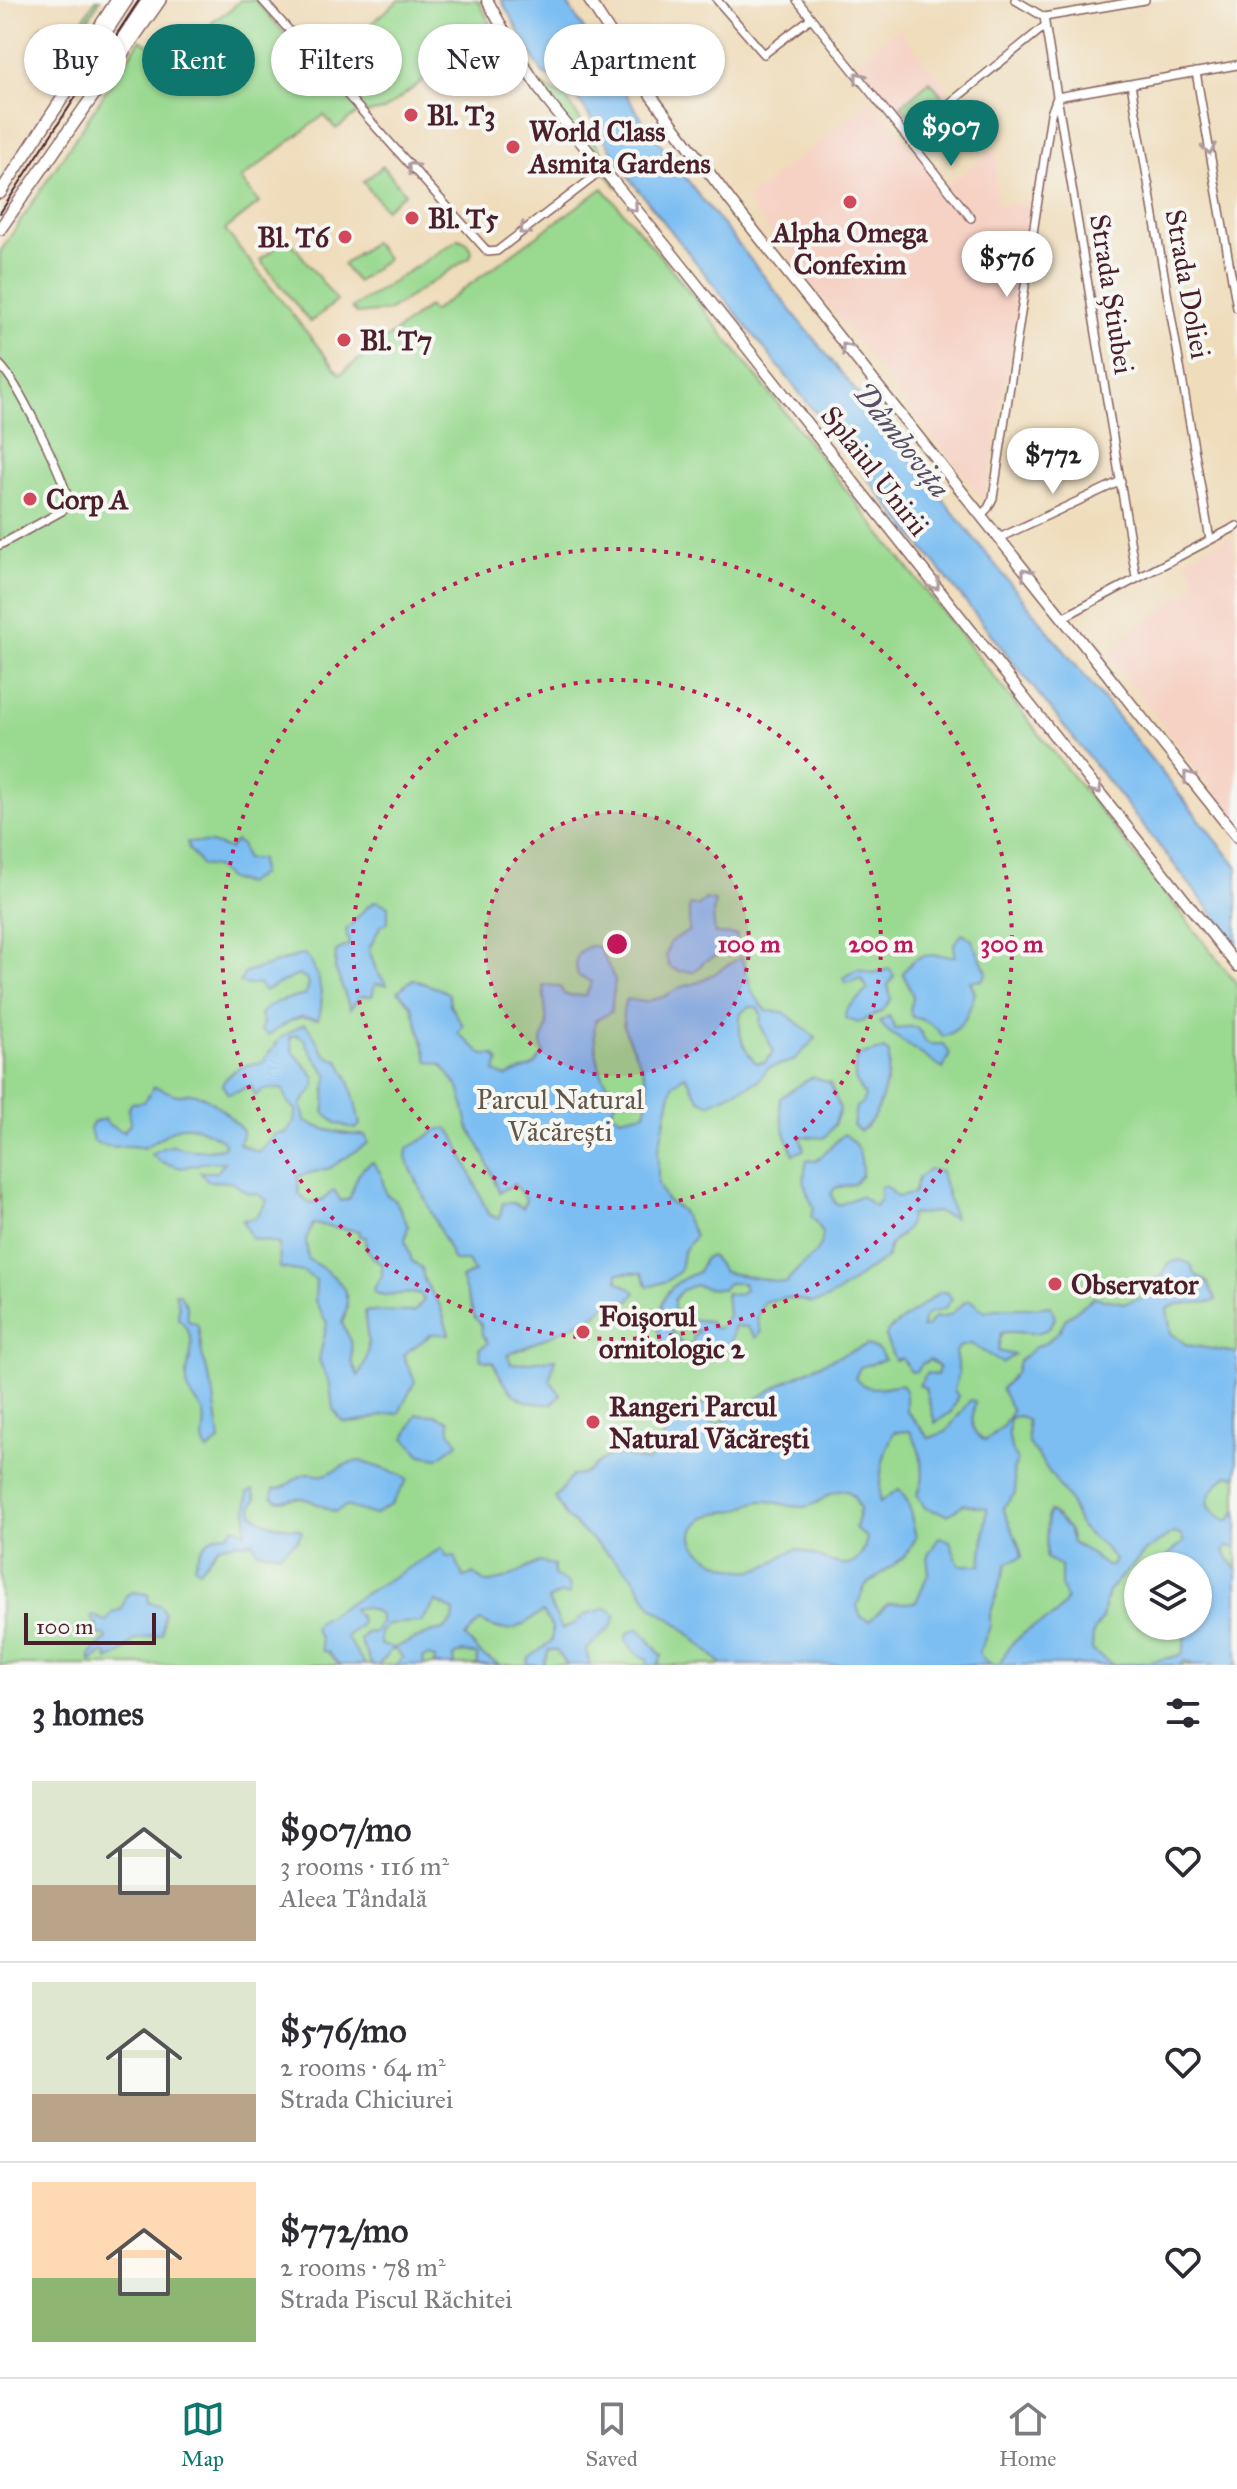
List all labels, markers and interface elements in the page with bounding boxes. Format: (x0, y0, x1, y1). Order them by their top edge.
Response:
chip: Buy (24, 24, 126, 96)
chip: Rent (142, 24, 255, 96)
chip: Filters (271, 24, 402, 96)
chip: New (418, 24, 528, 96)
chip: Apartment (544, 24, 725, 96)
one-way arrow (854, 71, 868, 86)
place label: Bl. T3 (427, 98, 495, 133)
pin: $907 (904, 100, 998, 168)
marker: Bl. T3 (402, 106, 420, 124)
text: $907 (922, 110, 980, 142)
place label: World Class Asmita Gardens (527, 114, 711, 181)
marker: World Class Asmita Gardens (504, 138, 522, 156)
one-way arrow (1200, 142, 1217, 156)
one-way arrow (407, 161, 421, 176)
marker: Alpha Omega Confexim (841, 193, 859, 211)
one-way arrow (624, 198, 638, 213)
place label: Bl. T5 (428, 201, 498, 236)
street label: Strada Doliei (1158, 207, 1218, 362)
marker: Bl. T5 (403, 209, 421, 227)
street label: Strada Știubei (1082, 211, 1142, 377)
place label: Alpha Omega Confexim (771, 215, 929, 282)
place label: Bl. T6 (258, 220, 331, 255)
one-way arrow (518, 221, 533, 235)
marker: Bl. T6 (336, 228, 354, 246)
pin: $576 (960, 231, 1054, 299)
text: $576 (980, 241, 1034, 273)
place label: Bl. T7 (360, 323, 432, 358)
marker: Bl. T7 (335, 331, 353, 349)
one-way arrow (842, 342, 856, 357)
water label: Dâmbovița (846, 375, 958, 505)
street label: Splaiul Unirii (813, 399, 937, 543)
pin: $772 (1006, 428, 1100, 496)
text: $772 (1025, 438, 1081, 470)
place label: Corp A (46, 482, 130, 517)
marker: Corp A (21, 490, 39, 508)
one-way arrow (1021, 568, 1036, 582)
one-way arrow (926, 576, 940, 591)
one-way arrow (1183, 771, 1198, 785)
one-way arrow (1087, 780, 1102, 794)
text: 100 m (718, 929, 781, 959)
text: 200 m (848, 929, 914, 959)
text: 300 m (981, 929, 1044, 959)
centre of rings (603, 930, 631, 958)
park label: Parcul Natural Văcărești (476, 1082, 644, 1149)
place label: Observator (1071, 1267, 1199, 1302)
marker: Observator (1046, 1275, 1064, 1293)
place label: Foișorul ornitologic 2 (599, 1299, 746, 1366)
marker: Foișorul ornitologic 2 (574, 1323, 592, 1341)
place label: Rangeri Parcul Natural Văcărești (609, 1389, 810, 1456)
marker: Rangeri Parcul Natural Văcărești (584, 1413, 602, 1431)
map controls (1124, 1552, 1212, 1640)
button: layers (1124, 1552, 1212, 1640)
scale bar (24, 1609, 156, 1645)
text: 100 m (36, 1613, 93, 1640)
icon: filters (1161, 1691, 1205, 1735)
text: 3 homes (32, 1693, 144, 1734)
text: $907/mo (280, 1809, 411, 1850)
icon: home (96, 1813, 192, 1909)
icon: heart (1161, 1839, 1205, 1883)
text: 3 rooms · 116 m² (280, 1850, 449, 1882)
text: Aleea Tândală (280, 1882, 427, 1914)
text: $576/mo (280, 2010, 407, 2051)
icon: home (96, 2014, 192, 2110)
icon: heart (1161, 2040, 1205, 2084)
text: 2 rooms · 64 m² (280, 2051, 446, 2083)
text: Strada Chiciurei (280, 2083, 453, 2115)
text: $772/mo (280, 2210, 408, 2251)
icon: home (96, 2214, 192, 2310)
icon: heart (1161, 2240, 1205, 2284)
text: 2 rooms · 78 m² (280, 2251, 445, 2283)
text: Strada Piscul Răchitei (280, 2283, 512, 2315)
tab: Map (181, 2397, 225, 2472)
tab: Saved (586, 2397, 638, 2472)
tab: Home (999, 2397, 1056, 2472)

